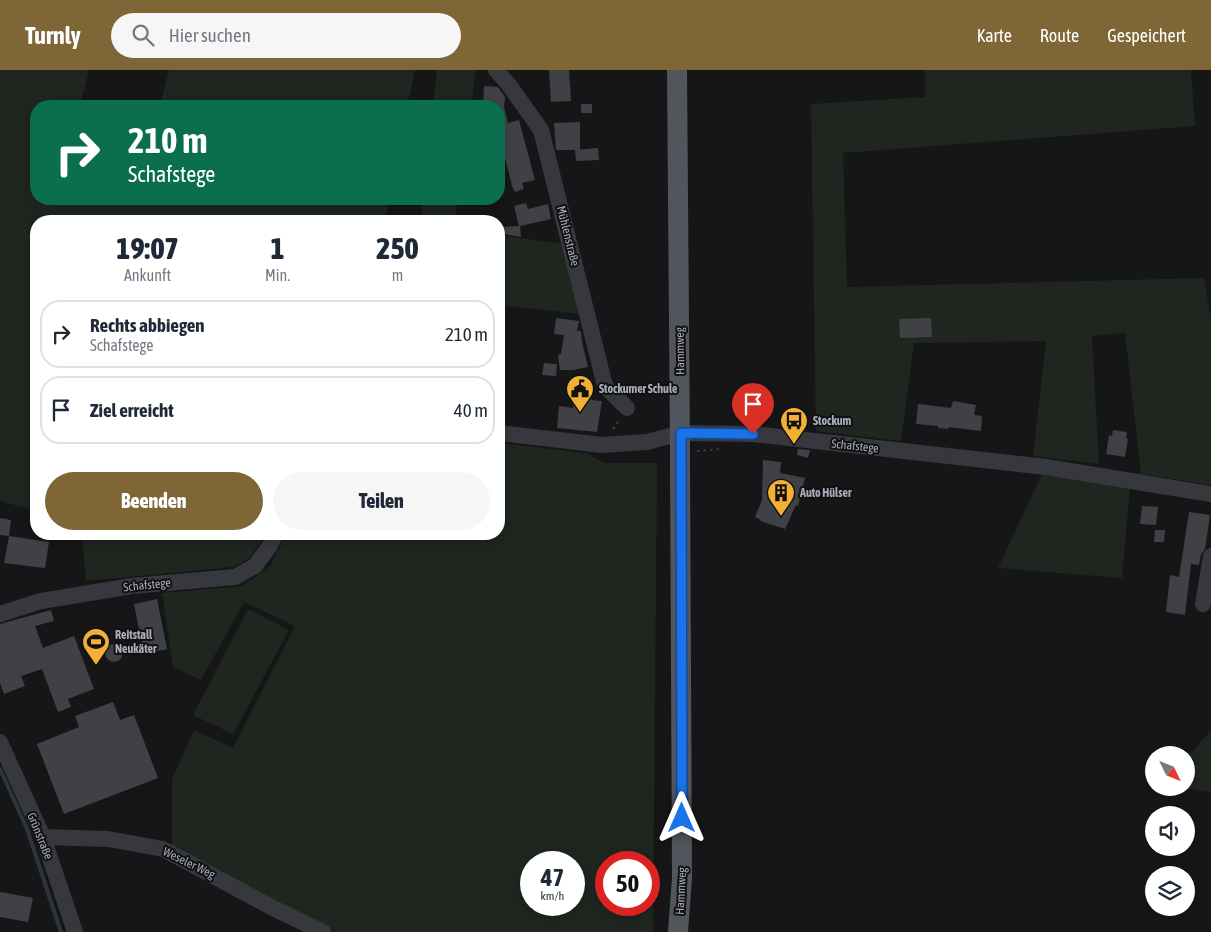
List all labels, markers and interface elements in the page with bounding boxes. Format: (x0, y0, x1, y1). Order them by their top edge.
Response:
search box (111, 13, 461, 58)
icon: search (129, 21, 157, 49)
text: Turnly (25, 22, 81, 49)
text: Hier suchen (169, 24, 251, 46)
text: Karte (977, 25, 1012, 46)
text: Route (1040, 25, 1079, 46)
text: Gespeichert (1107, 25, 1186, 46)
icon: right (45, 120, 110, 185)
text: 210 m (128, 120, 207, 160)
text: Schafstege (128, 161, 215, 187)
street label: Mühlenstraße (554, 204, 582, 268)
text: 19:07 (116, 231, 179, 265)
text: 1 (270, 231, 285, 265)
text: 250 (376, 231, 419, 265)
text: Ankunft (124, 266, 171, 284)
text: Min. (265, 266, 290, 284)
text: m (392, 266, 403, 284)
text: Rechts abbiegen (90, 314, 205, 336)
icon: right (47, 320, 75, 348)
text: 210 m (445, 323, 488, 345)
street label: Hammweg (673, 326, 687, 375)
text: Schafstege (90, 336, 153, 354)
public building icon: Stockumer Schule (565, 374, 595, 413)
place label: Stockumer Schule (599, 382, 678, 396)
pin (732, 383, 774, 434)
icon: arrive (739, 390, 767, 418)
icon: arrive (47, 396, 75, 424)
text: Ziel erreicht (90, 399, 174, 421)
text: 40 m (454, 399, 488, 421)
bus stop icon: Stockum (779, 406, 809, 445)
place label: Stockum (813, 414, 852, 428)
street label: Schafstege (831, 437, 879, 455)
button: Beenden (45, 472, 263, 530)
button: Teilen (273, 472, 490, 530)
building icon: Auto Hülser (766, 478, 796, 517)
place label: Auto Hülser (799, 486, 852, 500)
street label: Schafstege (123, 576, 171, 594)
sports icon: Reitstall Neukäter (81, 627, 111, 666)
place label: Reitstall Neukäter (115, 628, 157, 656)
north arrow (1145, 746, 1195, 796)
map controls (1145, 746, 1195, 916)
position arrow (655, 791, 707, 843)
button: sound (1145, 806, 1195, 856)
street label: Grünstraße (24, 811, 56, 861)
street label: Weseler Weg (161, 844, 218, 882)
speed limit sign: 50 (595, 851, 660, 916)
text: 47 (541, 863, 564, 891)
street label: Hammweg (673, 866, 689, 915)
button: layers (1145, 866, 1195, 916)
text: km/h (541, 889, 564, 903)

